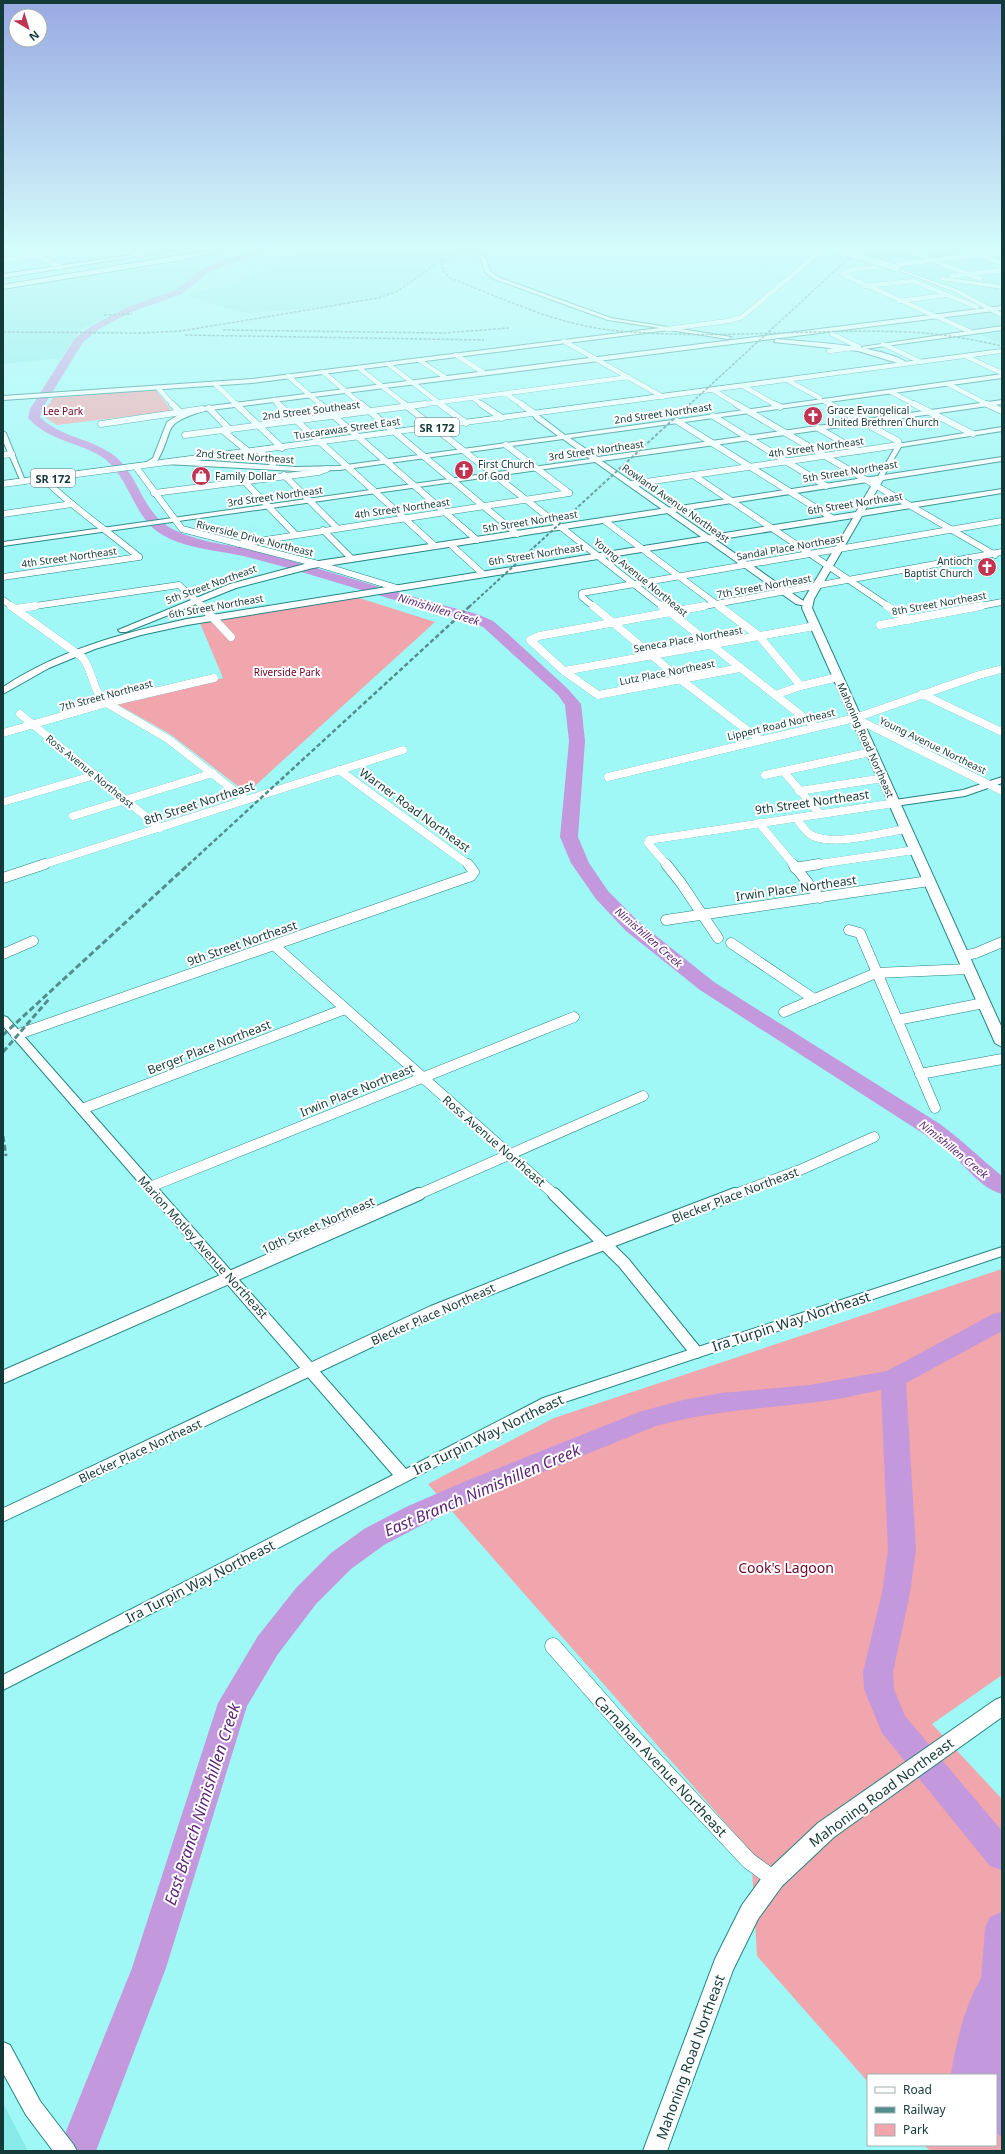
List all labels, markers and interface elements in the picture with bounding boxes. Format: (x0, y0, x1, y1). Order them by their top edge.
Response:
north arrow (8, 8, 48, 48)
text: N (26, 28, 43, 45)
street label: 2nd Street Southeast (261, 397, 361, 423)
street label: 2nd Street Northeast (613, 399, 713, 427)
place label: Grace Evangelical United Brethren Church (827, 403, 939, 429)
park label: Lee Park (43, 404, 84, 418)
church icon: Grace Evangelical United Brethren Church (802, 405, 824, 427)
street label: Tuscarawas Street East (293, 414, 401, 442)
road number: SR 172 (415, 418, 459, 436)
street label: 4th Street Northeast (768, 433, 865, 461)
street label: 3rd Street Northeast (547, 436, 645, 464)
street label: 2nd Street Northeast (195, 446, 295, 466)
place label: First Church of God (478, 457, 535, 483)
street label: 5th Street Northeast (802, 457, 899, 485)
church icon: First Church of God (453, 459, 475, 481)
street label: Rowland Avenue Northeast (620, 461, 733, 546)
shop icon: Family Dollar (190, 465, 212, 487)
road number: SR 172 (31, 469, 75, 487)
place label: Family Dollar (215, 469, 276, 483)
street label: 3rd Street Northeast (226, 482, 324, 510)
street label: 6th Street Northeast (807, 489, 904, 517)
street label: 4th Street Northeast (354, 494, 451, 522)
street label: 5th Street Northeast (482, 507, 579, 535)
street label: Riverside Drive Northeast (195, 517, 315, 559)
street label: Sandal Place Northeast (735, 531, 845, 563)
street label: Young Avenue Northeast (591, 535, 691, 620)
street label: 6th Street Northeast (488, 540, 585, 568)
street label: 4th Street Northeast (21, 543, 118, 571)
place label: Antioch Baptist Church (904, 554, 973, 580)
church icon: Antioch Baptist Church (976, 556, 998, 578)
street label: 5th Street Northeast (164, 561, 259, 607)
street label: 7th Street Northeast (716, 571, 813, 601)
street label: 8th Street Northeast (891, 588, 988, 618)
water label: Nimishillen Creek (396, 589, 482, 629)
street label: 6th Street Northeast (168, 591, 265, 621)
street label: Seneca Place Northeast (632, 622, 744, 655)
street label: Lutz Place Northeast (618, 656, 716, 688)
park label: Riverside Park (254, 665, 321, 679)
street label: 7th Street Northeast (58, 676, 154, 714)
street label: Mahoning Road Northeast (834, 680, 898, 800)
street label: Lippert Road Northeast (726, 705, 837, 743)
street label: Young Avenue Northeast (877, 713, 989, 777)
street label: Ross Avenue Northeast (43, 731, 137, 811)
street label: Warner Road Northeast (356, 764, 475, 856)
street label: 8th Street Northeast (142, 777, 257, 829)
street label: 9th Street Northeast (754, 785, 871, 818)
street label: Irwin Place Northeast (735, 871, 858, 905)
water label: Nimishillen Creek (612, 904, 686, 971)
street label: 9th Street Northeast (185, 916, 300, 970)
street label: Berger Place Northeast (145, 1015, 274, 1078)
street label: Irwin Place Northeast (297, 1059, 417, 1121)
street label: Ross Avenue Northeast (439, 1092, 550, 1191)
water label: Nimishillen Creek (916, 1117, 992, 1182)
street label: Blecker Place Northeast (669, 1163, 801, 1227)
street label: Marion Motley Avenue Northeast (134, 1172, 272, 1323)
street label: 10th Street Northeast (259, 1192, 378, 1258)
street label: Blecker Place Northeast (368, 1279, 498, 1349)
street label: Ira Turpin Way Northeast (709, 1286, 873, 1356)
street label: Ira Turpin Way Northeast (410, 1389, 566, 1479)
street label: Blecker Place Northeast (76, 1415, 205, 1487)
water label: East Branch Nimishillen Creek (380, 1438, 585, 1541)
street label: Ira Turpin Way Northeast (122, 1535, 278, 1627)
park label: Cook's Lagoon (738, 1558, 834, 1577)
street label: Carnahan Avenue Northeast (590, 1691, 732, 1841)
water label: East Branch Nimishillen Creek (159, 1699, 245, 1908)
street label: Mahoning Road Northeast (805, 1733, 957, 1851)
street label: Mahoning Road Northeast (651, 1972, 729, 2142)
legend (867, 2074, 997, 2146)
text: Road (903, 2081, 932, 2098)
text: Railway (903, 2101, 947, 2118)
text: Park (903, 2121, 929, 2138)

